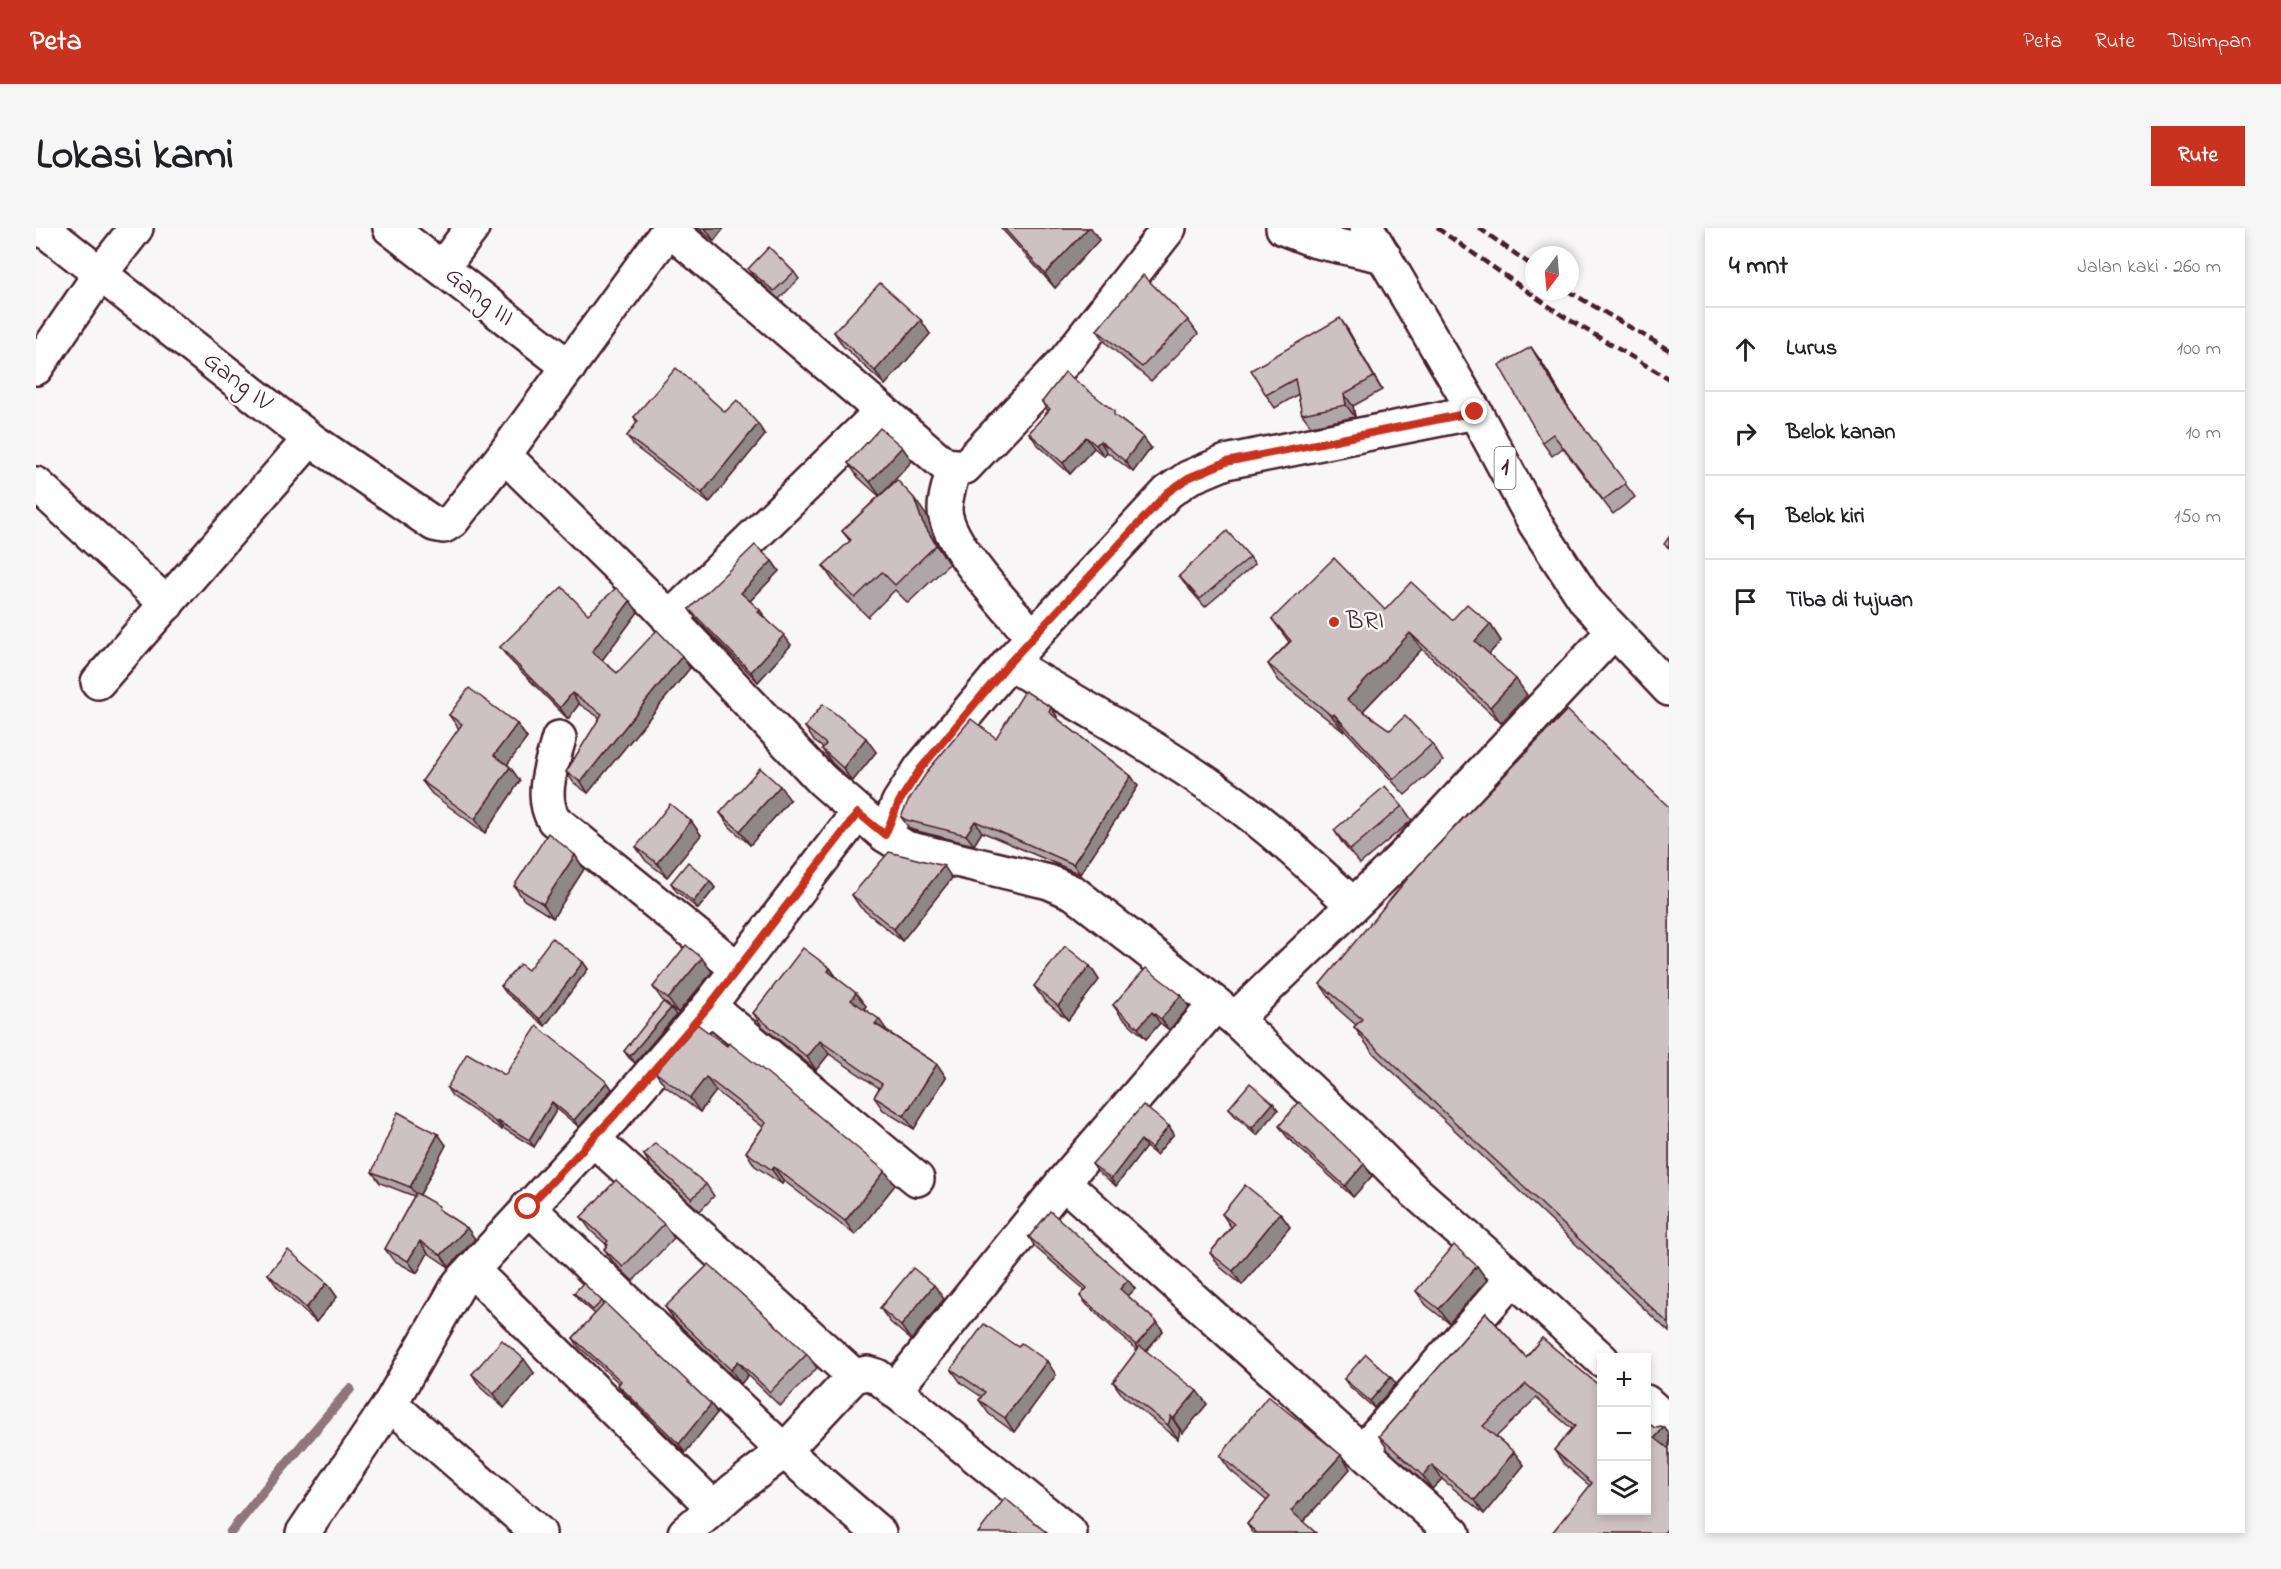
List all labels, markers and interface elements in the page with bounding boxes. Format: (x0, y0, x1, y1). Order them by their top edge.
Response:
text: Peta (30, 22, 82, 63)
text: Peta (2023, 27, 2062, 57)
text: Rute (2095, 27, 2135, 57)
text: Disimpan (2168, 27, 2251, 57)
text: Lokasi kami (36, 126, 234, 187)
button: Rute (2151, 126, 2245, 186)
north arrow (1525, 246, 1579, 300)
text: 4 mnt (1729, 248, 1788, 286)
text: Jalan kaki · 260 m (2077, 253, 2221, 282)
street label: Gang III (436, 257, 522, 337)
icon: ahead (1729, 333, 1762, 366)
text: Lurus (1786, 333, 1837, 365)
text: 100 m (2177, 335, 2221, 364)
street label: Gang IV (194, 342, 281, 422)
route end (1461, 398, 1487, 424)
icon: right (1729, 417, 1762, 450)
text: Belok kanan (1786, 417, 1895, 449)
text: 10 m (2185, 419, 2221, 448)
road number: 1 (1494, 447, 1516, 489)
icon: left (1729, 501, 1762, 534)
text: Belok kiri (1786, 501, 1865, 533)
text: 150 m (2174, 503, 2221, 532)
icon: arrive (1729, 585, 1762, 618)
text: Tiba di tujuan (1786, 585, 1913, 617)
place label: BRI (1345, 603, 1384, 641)
marker: BRI (1327, 615, 1341, 629)
route start (514, 1193, 540, 1219)
map controls (1597, 1353, 1651, 1515)
button: + (1597, 1353, 1651, 1407)
button: − (1597, 1407, 1651, 1461)
button: layers (1597, 1461, 1651, 1515)

